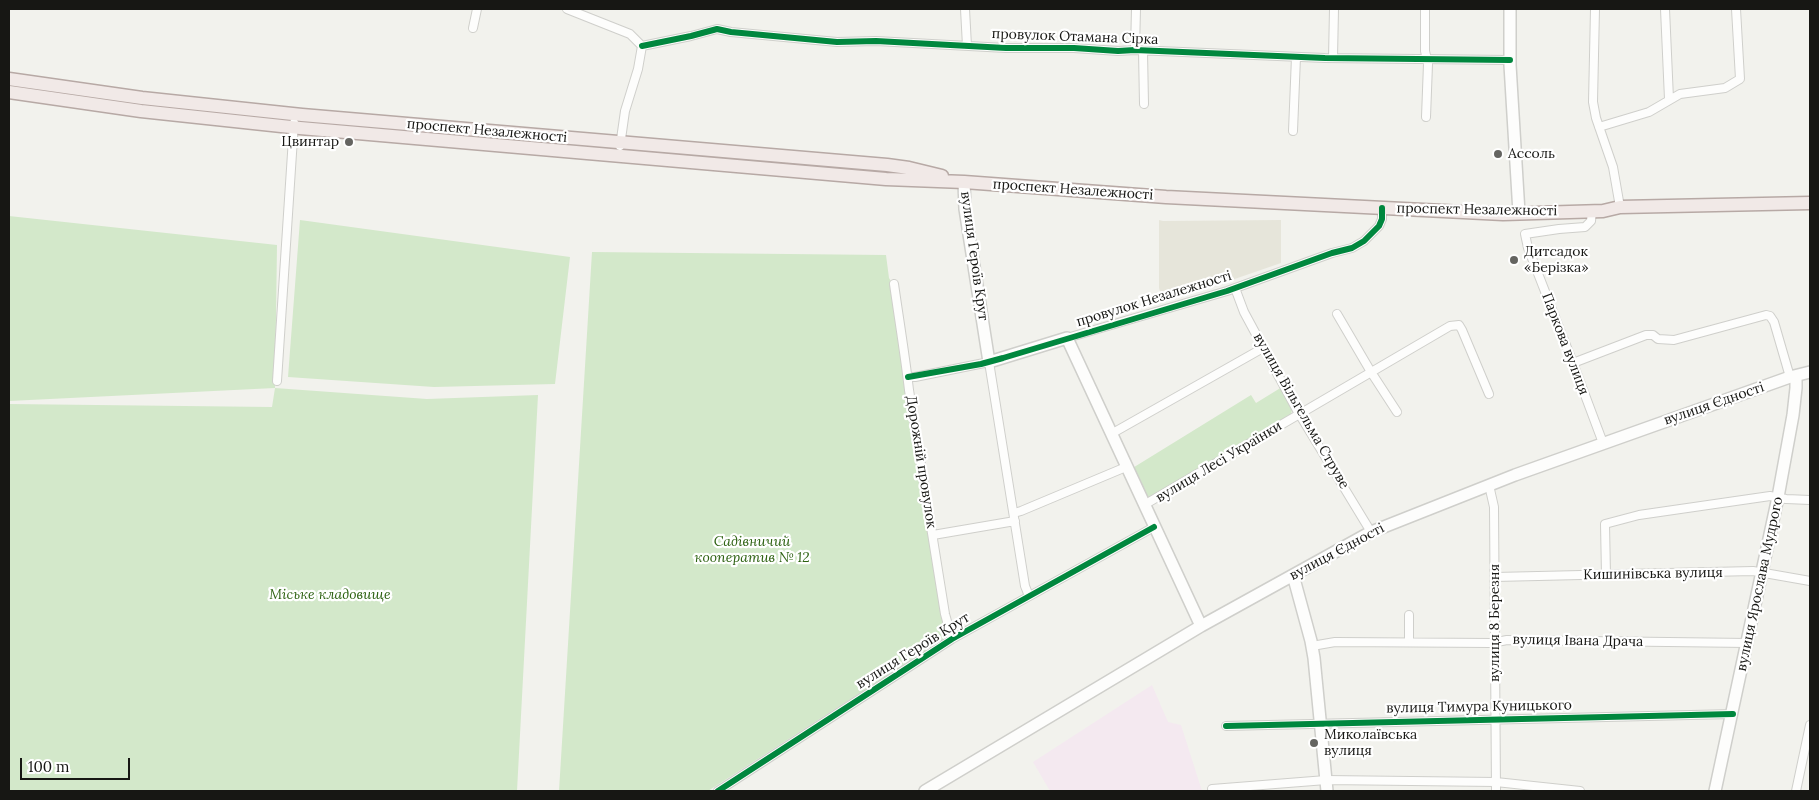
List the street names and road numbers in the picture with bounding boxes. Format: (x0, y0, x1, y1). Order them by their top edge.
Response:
street label: провулок Отамана Сірка (991, 26, 1159, 48)
street label: проспект Незалежності (406, 116, 568, 146)
street label: проспект Незалежності (992, 176, 1154, 204)
street label: вулиця Героїв Крут (957, 190, 991, 322)
street label: проспект Незалежності (1397, 200, 1557, 220)
street label: провулок Незалежності (1074, 267, 1234, 331)
street label: Паркова вулиця (1538, 291, 1592, 397)
street label: вулиця Вільгельма Струве (1249, 330, 1353, 492)
street label: вулиця Єдності (1662, 379, 1766, 429)
street label: Дорожній провулок (902, 394, 940, 530)
street label: вулиця Лесі Українки (1153, 418, 1285, 506)
street label: вулиця Ярослава Мудрого (1733, 495, 1787, 673)
street label: вулиця Єдності (1287, 520, 1387, 584)
street label: вулиця 8 Березня (1487, 564, 1503, 682)
street label: Кишинівська вулиця (1583, 564, 1723, 584)
street label: вулиця Героїв Крут (853, 609, 973, 693)
street label: вулиця Івана Драча (1513, 631, 1643, 651)
street label: вулиця Тимура Куницького (1386, 697, 1572, 717)

